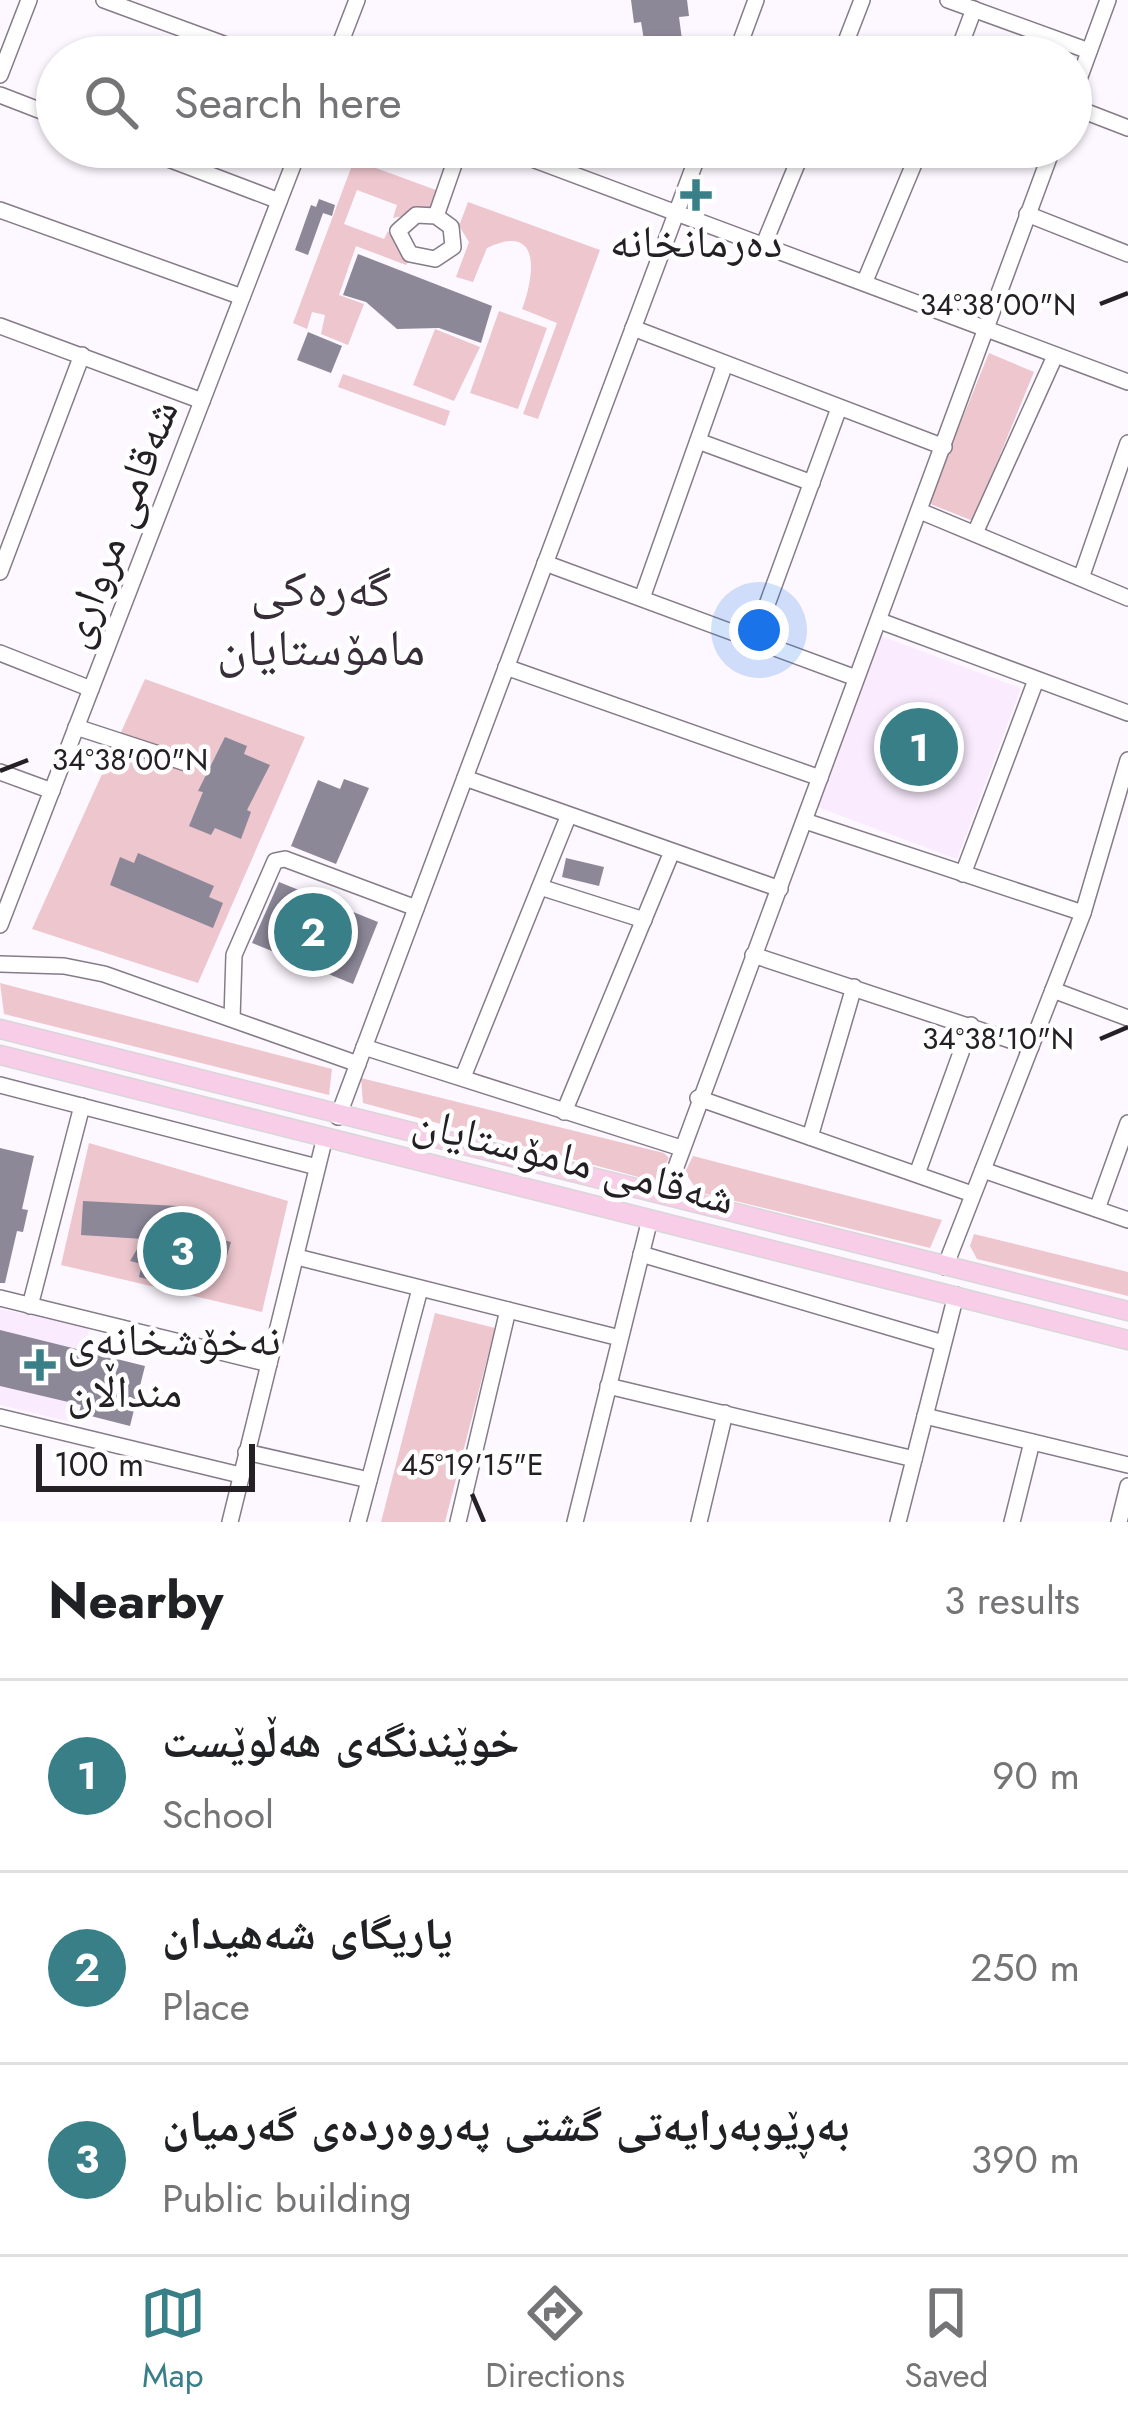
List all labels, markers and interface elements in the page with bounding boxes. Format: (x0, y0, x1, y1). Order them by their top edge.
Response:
search box (36, 36, 1092, 168)
icon: search (78, 69, 144, 135)
text: Search here (174, 70, 402, 135)
marker: دەرمانخانە (683, 182, 709, 208)
place label: دەرمانخانە (610, 209, 782, 274)
text: 34°38'00"N (920, 283, 1076, 326)
street label: شەقامی مرواری (40, 390, 195, 657)
district label: گەرەکی مامۆستایان (217, 551, 425, 684)
your location (729, 600, 789, 660)
pin: 1 (880, 702, 958, 792)
text: 34°38'00"N (52, 738, 208, 781)
pin: 2 (274, 887, 352, 977)
text: 34°38'10"N (922, 1017, 1074, 1060)
street label: شەقامی مامۆستایان (406, 1088, 741, 1231)
pin: 3 (143, 1206, 221, 1296)
place label: نەخۆشخانەی منداڵان (67, 1307, 281, 1424)
marker: نەخۆشخانەی منداڵان (24, 1349, 56, 1381)
scale bar (36, 1438, 255, 1491)
text: 100 m (54, 1441, 144, 1488)
text: 45°19'15"E (401, 1443, 543, 1486)
text: Nearby (48, 1563, 223, 1637)
text: 3 results (944, 1572, 1080, 1629)
text: خوێندنگەی هەڵوێست (162, 1709, 520, 1774)
text: 1 (77, 1747, 97, 1804)
text: 90 m (992, 1747, 1080, 1804)
text: School (162, 1786, 274, 1843)
text: یاریگای شەهیدان (162, 1901, 453, 1966)
text: 2 (74, 1939, 100, 1996)
text: 250 m (970, 1939, 1080, 1996)
text: Place (162, 1978, 250, 2035)
text: بەڕێوبەرایەتی گشتی پەروەردەی گەرمیان (162, 2093, 849, 2158)
text: 3 (75, 2131, 99, 2188)
text: 390 m (971, 2131, 1080, 2188)
text: Public building (162, 2170, 412, 2227)
tab: Map (140, 2280, 206, 2399)
tab: Directions (485, 2280, 625, 2399)
tab: Saved (905, 2280, 988, 2399)

